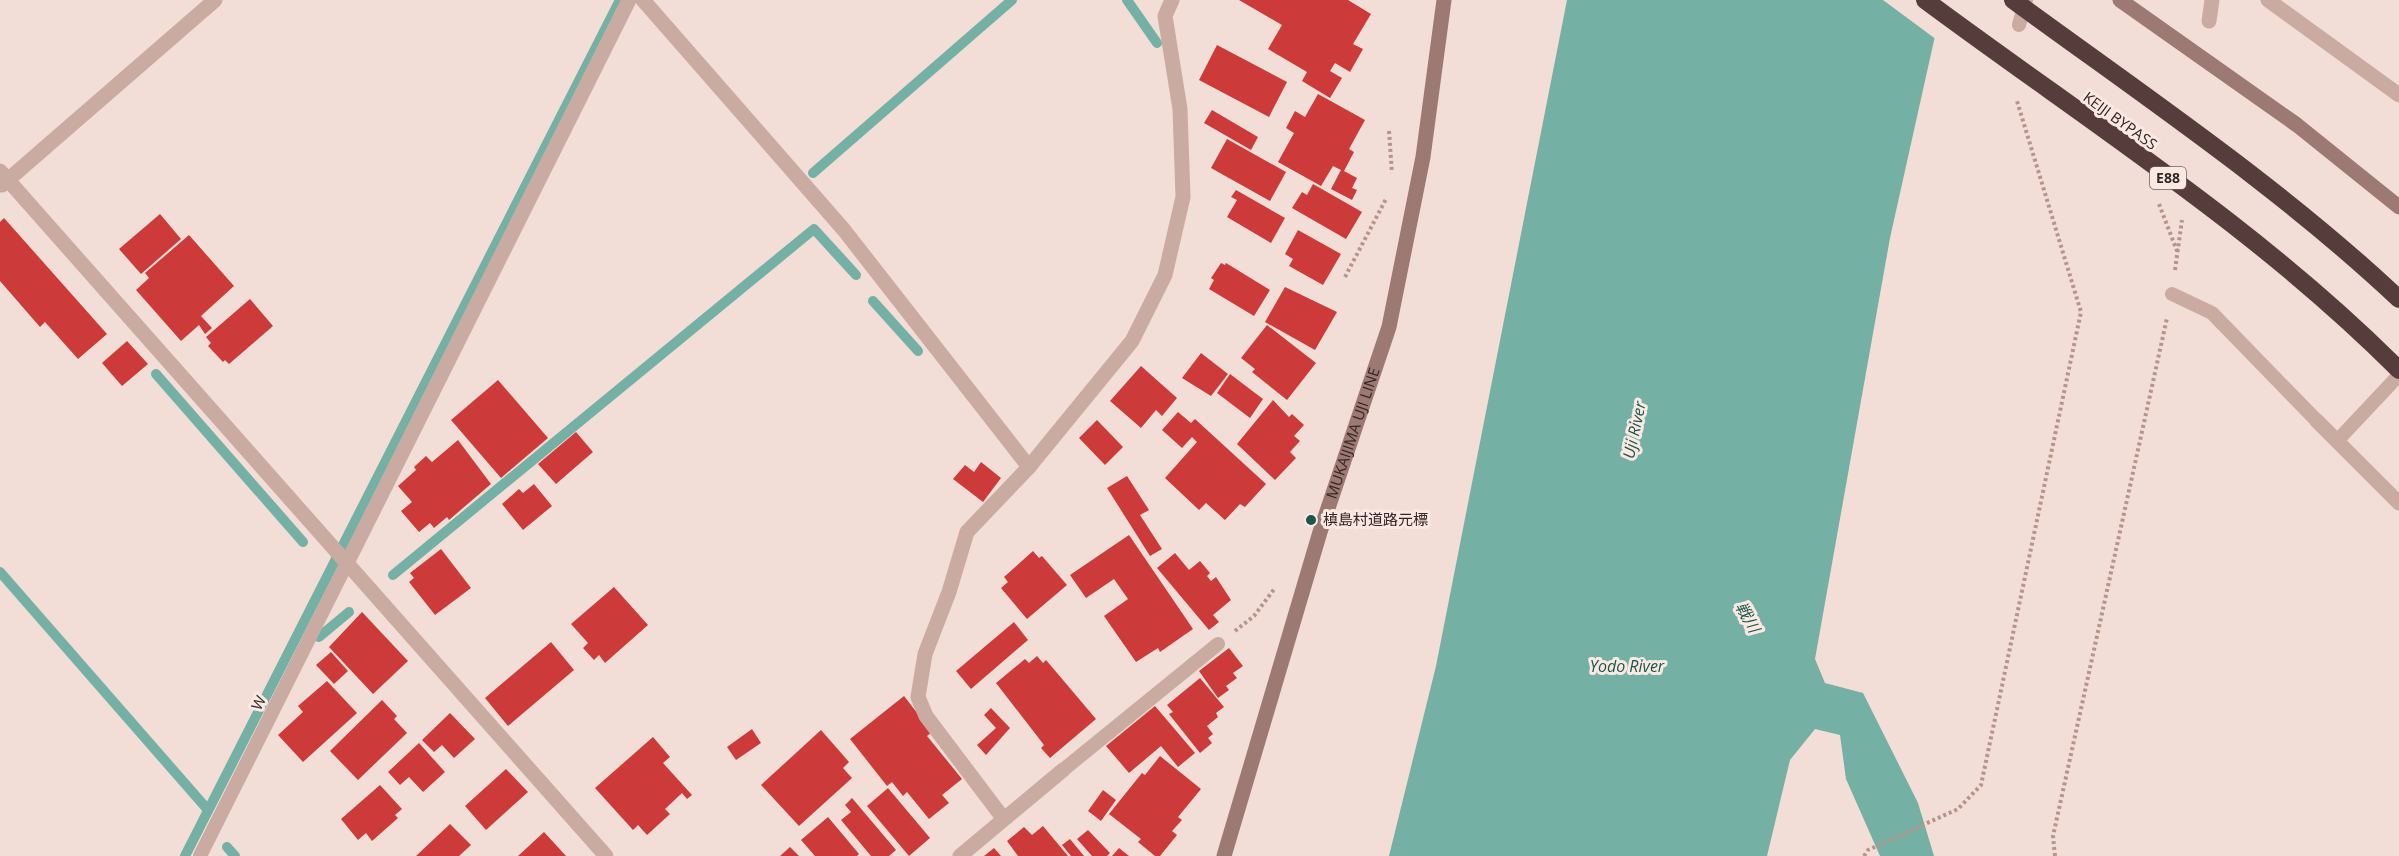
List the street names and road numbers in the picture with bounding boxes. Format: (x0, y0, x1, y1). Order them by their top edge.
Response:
street label: KEIJI BYPASS (2080, 87, 2162, 154)
road number: E88 (2150, 167, 2186, 189)
street label: MUKAIJIMA UJI LINE (1321, 365, 1384, 501)
street label: W (246, 692, 270, 713)

